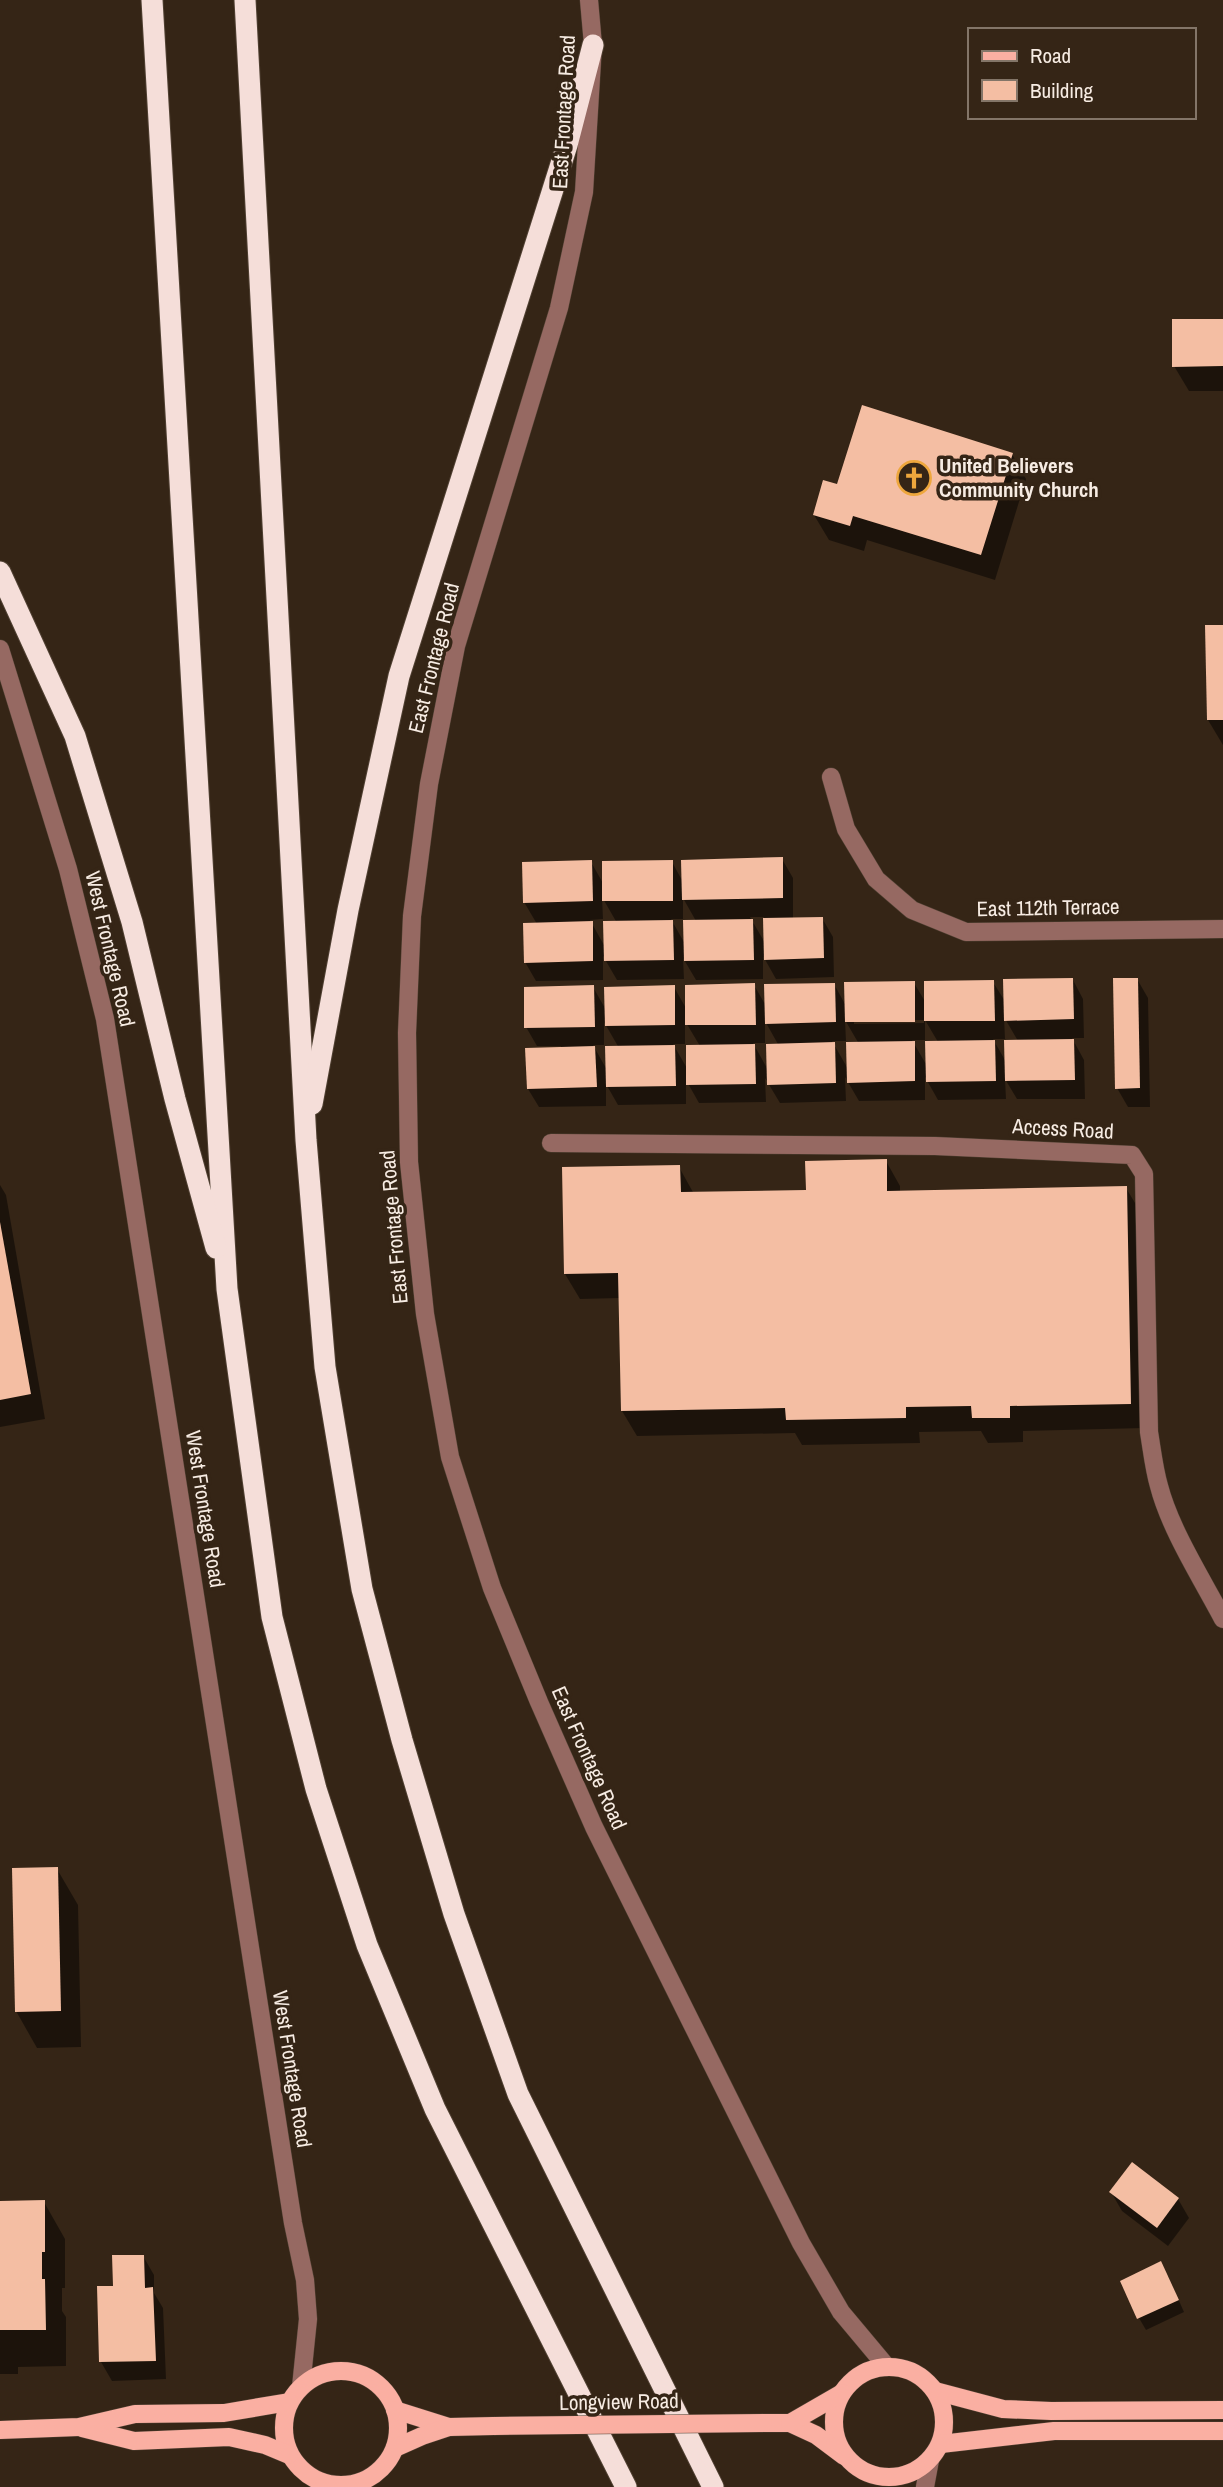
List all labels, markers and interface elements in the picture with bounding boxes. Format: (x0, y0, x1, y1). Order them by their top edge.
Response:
legend (968, 28, 1195, 119)
street label: East Frontage Road (545, 34, 582, 190)
text: Road (1030, 41, 1071, 70)
text: Building (1030, 76, 1094, 105)
place label: United Believers Community Church (939, 451, 1099, 504)
church icon: United Believers Community Church (895, 459, 933, 497)
street label: East Frontage Road (401, 580, 466, 736)
street label: West Frontage Road (79, 868, 142, 1029)
street label: East 112th Terrace (976, 892, 1120, 923)
street label: Access Road (1011, 1111, 1114, 1146)
street label: East Frontage Road (372, 1149, 415, 1305)
street label: West Frontage Road (179, 1428, 232, 1590)
street label: East Frontage Road (545, 1681, 634, 1834)
street label: West Frontage Road (266, 1988, 319, 2150)
street label: Longview Road (559, 2386, 679, 2417)

